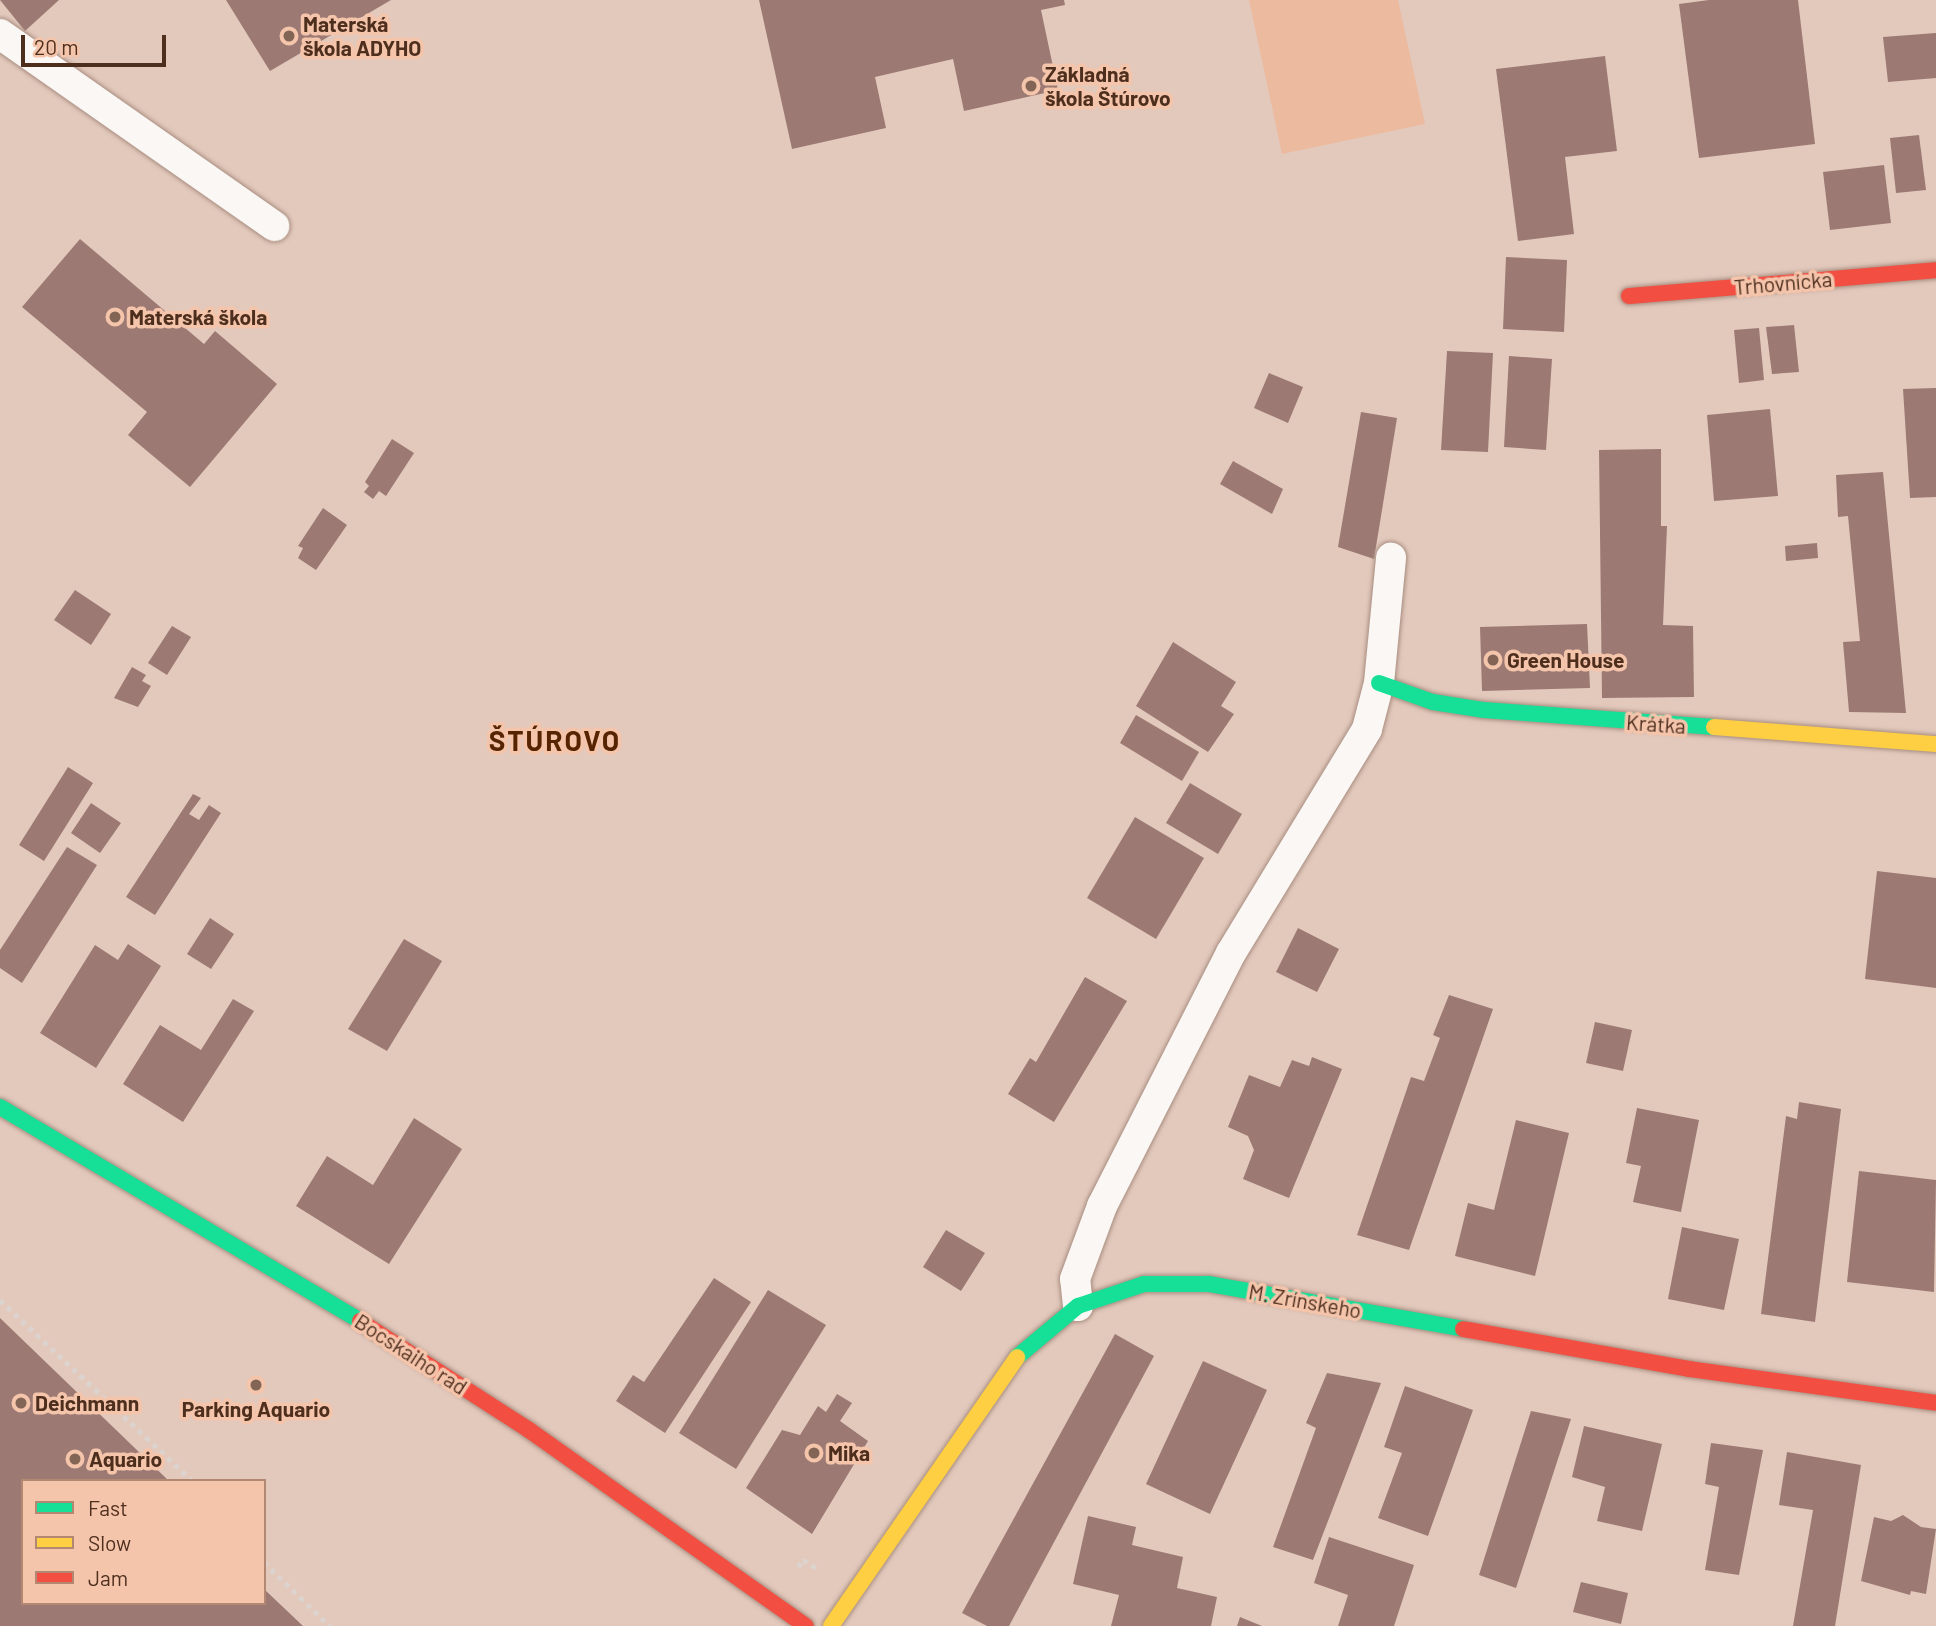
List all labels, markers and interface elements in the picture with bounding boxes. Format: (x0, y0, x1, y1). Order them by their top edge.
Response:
place label: Materská škola ADYHO (303, 11, 421, 61)
scale bar (24, 21, 170, 65)
marker: Materská škola ADYHO (281, 28, 297, 44)
text: 20 m (34, 34, 79, 59)
place label: Základná škola Štúrovo (1045, 61, 1171, 111)
marker: Základná škola Štúrovo (1023, 78, 1039, 94)
street label: Trhovnícka (1733, 266, 1833, 300)
place label: Materská škola (129, 304, 267, 330)
marker: Materská škola (107, 309, 123, 325)
place label: Green House (1507, 647, 1625, 673)
marker: Green House (1485, 652, 1501, 668)
street label: Krátka (1625, 709, 1687, 739)
district label: ŠTÚROVO (490, 723, 620, 757)
street label: M. Zrínskeho (1247, 1279, 1363, 1323)
street label: Bocskaiho rad (350, 1308, 472, 1400)
marker: Parking Aquario (248, 1377, 264, 1393)
place label: Deichmann (35, 1390, 139, 1416)
marker: Deichmann (13, 1395, 29, 1411)
place label: Parking Aquario (182, 1396, 330, 1422)
place label: Mika (828, 1440, 870, 1466)
marker: Mika (806, 1445, 822, 1461)
place label: Aquario (89, 1446, 162, 1472)
marker: Aquario (67, 1451, 83, 1467)
legend (21, 1479, 266, 1605)
text: Fast (88, 1495, 128, 1520)
text: Slow (88, 1530, 131, 1555)
text: Jam (88, 1565, 128, 1590)

